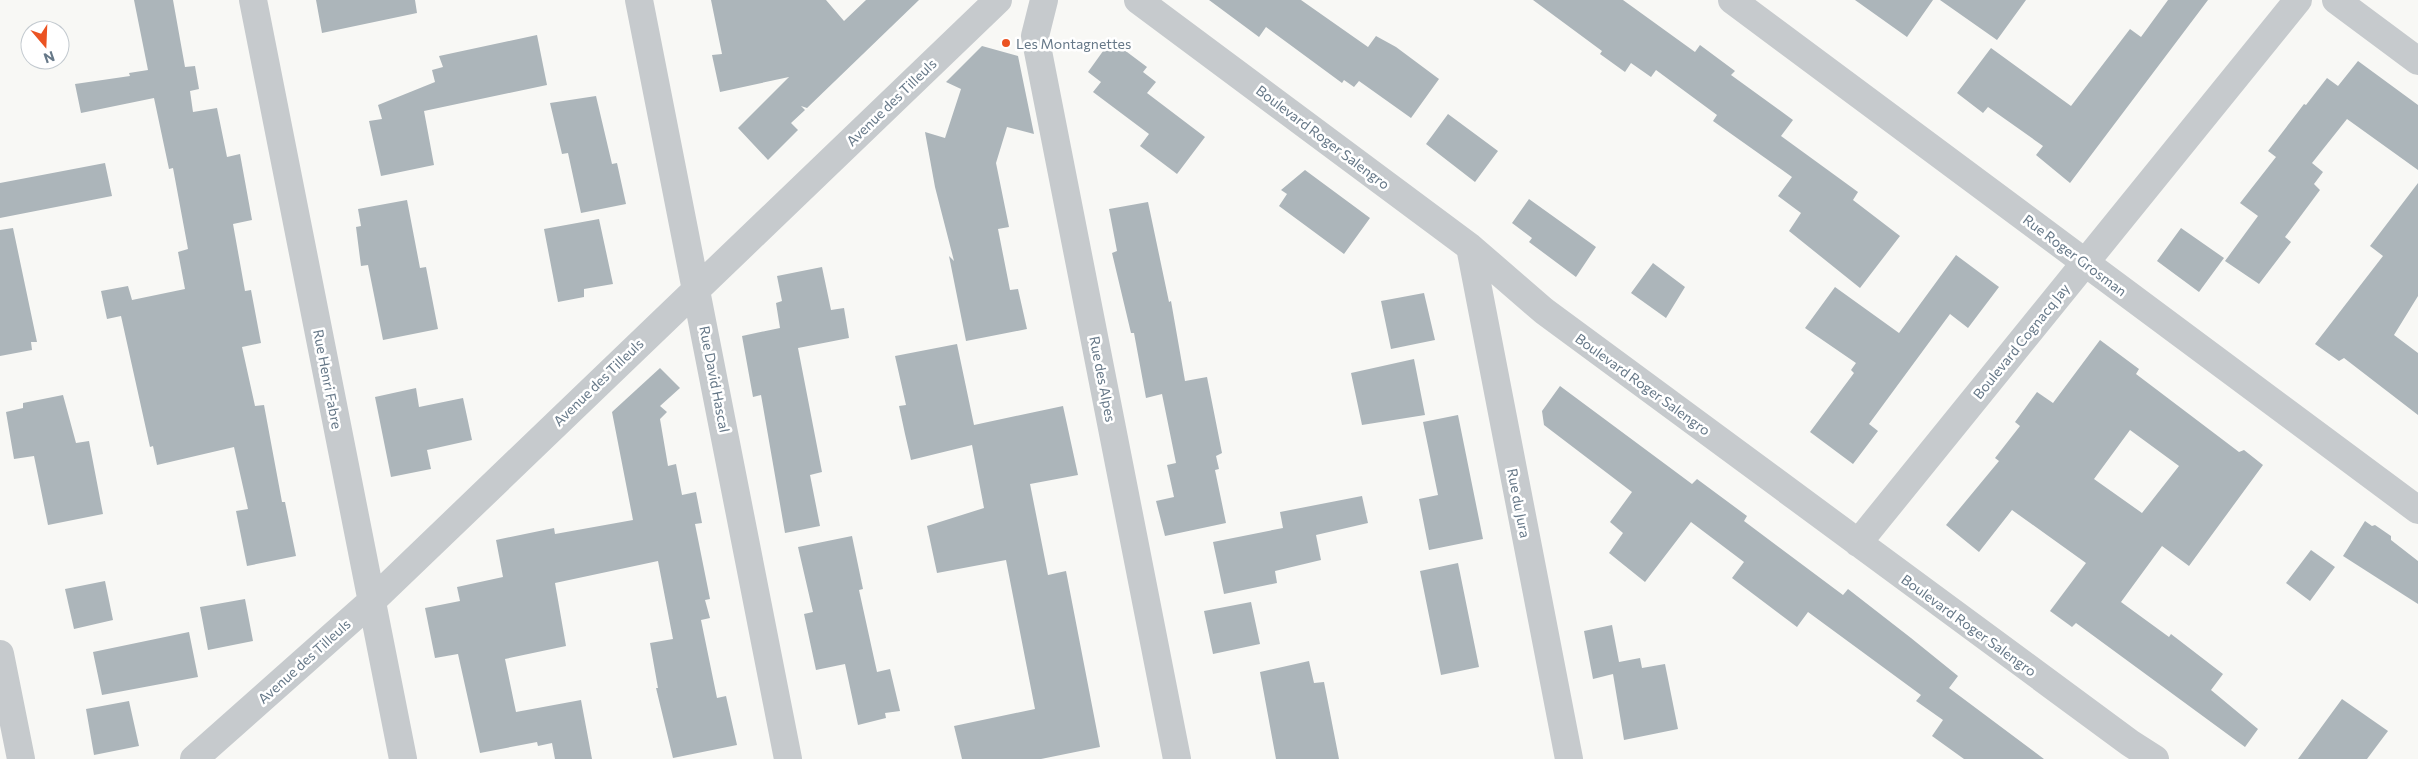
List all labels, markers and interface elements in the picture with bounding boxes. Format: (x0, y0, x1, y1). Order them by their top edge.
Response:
north arrow (20, 20, 70, 70)
place label: Les Montagnettes (1016, 35, 1131, 52)
marker: Les Montagnettes (1000, 37, 1012, 49)
text: N (42, 48, 57, 68)
street label: Avenue des Tilleuls (842, 55, 940, 149)
street label: Boulevard Roger Salengro (1253, 81, 1393, 193)
street label: Rue Roger Grosman (2020, 210, 2130, 300)
street label: Boulevard Cognacq Jay (1969, 280, 2073, 402)
street label: Rue David Hascal (696, 324, 734, 434)
street label: Rue Henri Fabre (310, 328, 346, 430)
street label: Boulevard Roger Salengro (1572, 329, 1714, 439)
street label: Avenue des Tilleuls (549, 335, 647, 429)
street label: Rue des Alpes (1086, 335, 1120, 423)
street label: Rue du Jura (1504, 467, 1534, 539)
street label: Boulevard Roger Salengro (1898, 570, 2040, 680)
street label: Avenue des Tilleuls (254, 615, 354, 707)

